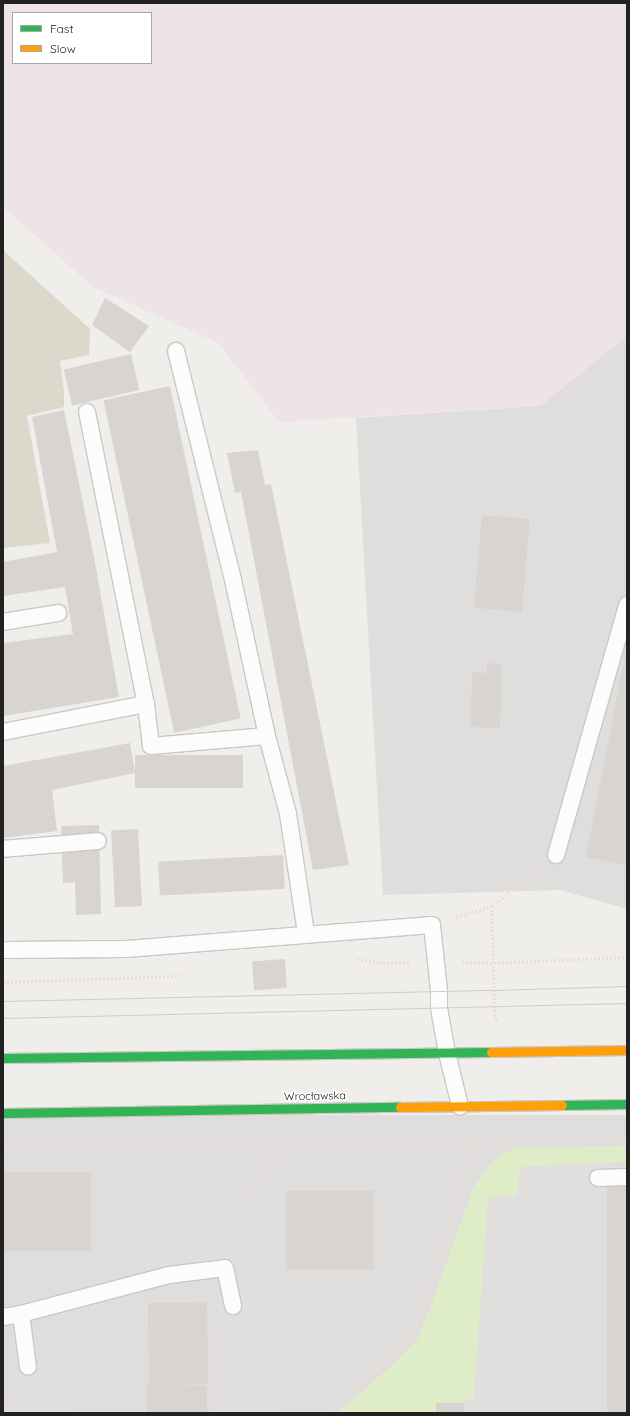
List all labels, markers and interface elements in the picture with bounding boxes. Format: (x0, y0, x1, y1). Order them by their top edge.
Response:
legend (12, 12, 152, 64)
text: Fast (50, 21, 74, 36)
text: Slow (50, 41, 76, 56)
street label: Wrocławska (284, 1089, 346, 1103)

